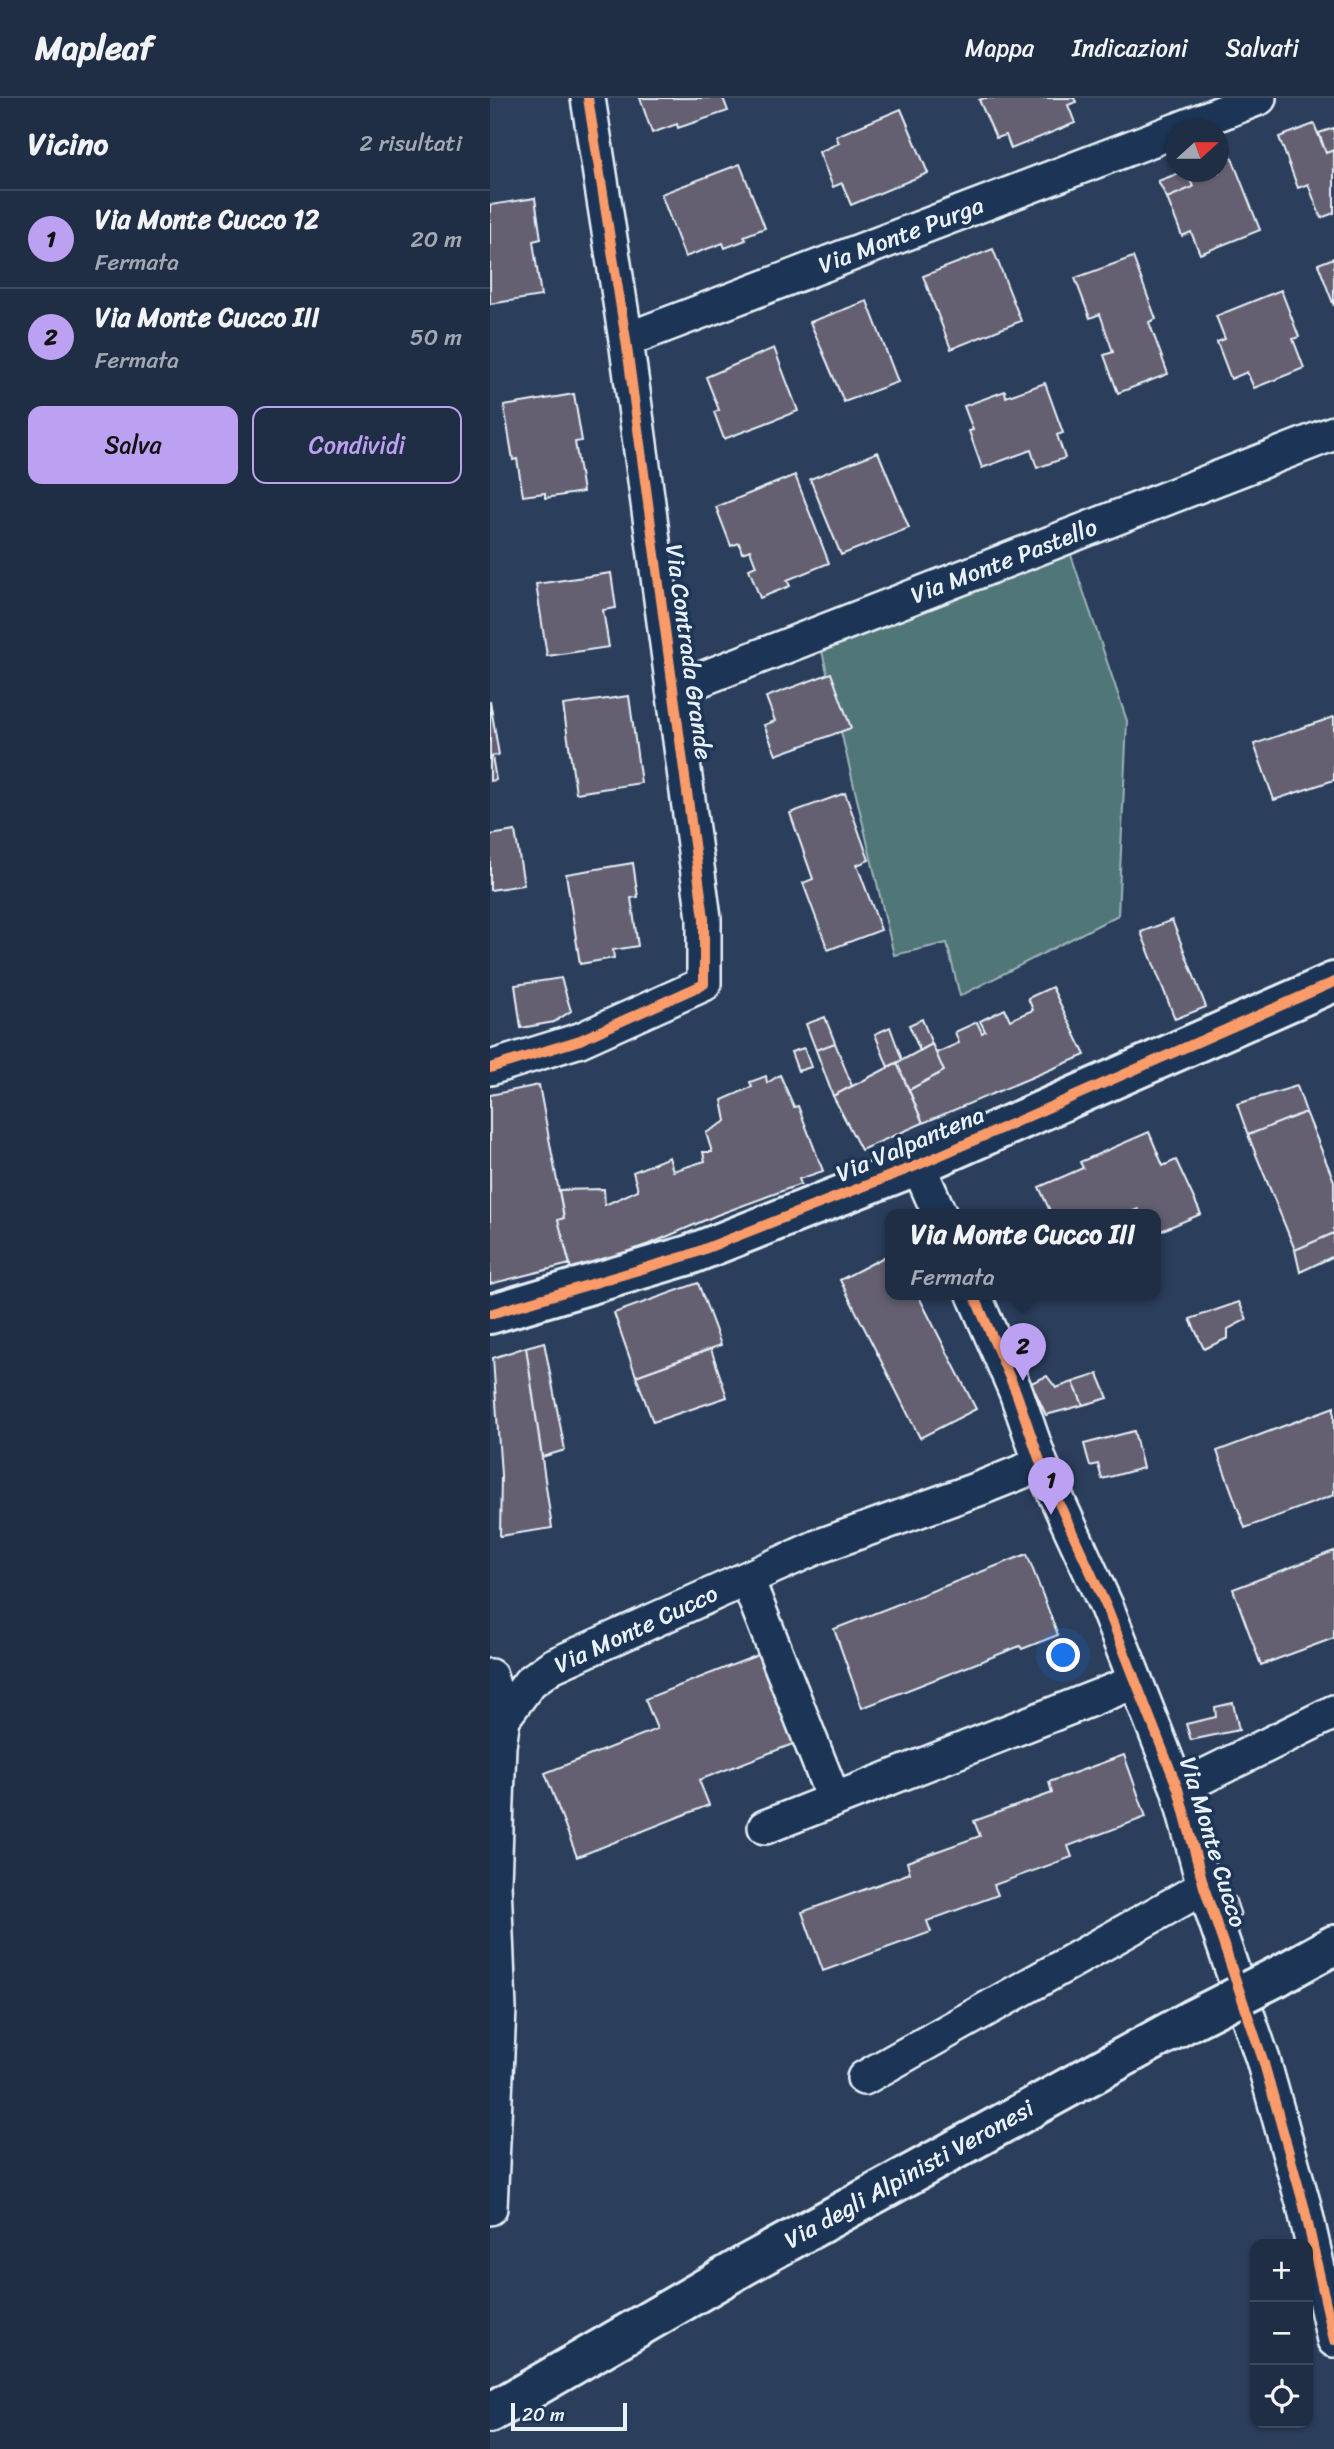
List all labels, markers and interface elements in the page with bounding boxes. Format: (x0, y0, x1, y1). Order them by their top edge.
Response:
text: Mapleaf (35, 19, 153, 77)
text: Mappa (965, 27, 1034, 69)
text: Indicazioni (1072, 27, 1188, 69)
text: Salvati (1226, 27, 1299, 69)
text: Vicino (28, 117, 108, 171)
north arrow (1166, 119, 1229, 182)
text: 2 risultati (360, 123, 462, 164)
street label: Via Monte Purga (812, 184, 990, 286)
text: Via Monte Cucco 12 (95, 196, 319, 242)
text: 1 (46, 219, 56, 260)
text: 20 m (411, 219, 462, 260)
text: Fermata (95, 242, 179, 283)
text: Via Monte Cucco III (95, 294, 319, 340)
text: 2 (44, 317, 58, 358)
text: 50 m (410, 317, 462, 358)
text: Fermata (95, 340, 179, 381)
button: Salva (28, 406, 238, 484)
button: Condividi (252, 406, 462, 484)
street label: Via Monte Pastello (904, 506, 1104, 616)
street label: Via Contrada Grande (653, 542, 725, 762)
street label: Via Valpantena (829, 1094, 991, 1194)
popup (885, 1209, 1161, 1300)
text: Via Monte Cucco III (911, 1211, 1135, 1257)
text: Fermata (911, 1257, 995, 1298)
pin: 2 (1000, 1323, 1046, 1381)
pin: 1 (1028, 1457, 1074, 1515)
street label: Via Monte Cucco (547, 1573, 725, 1685)
your location (1046, 1638, 1080, 1672)
street label: Via Monte Cucco (1167, 1751, 1259, 1933)
street label: Via degli Alpinisti Veronesi (776, 2087, 1043, 2260)
map controls (1250, 2239, 1313, 2428)
button: + (1250, 2239, 1313, 2302)
button: − (1250, 2302, 1313, 2365)
button: locate (1250, 2365, 1313, 2428)
text: 20 m (522, 2398, 565, 2431)
scale bar (511, 2400, 626, 2432)

